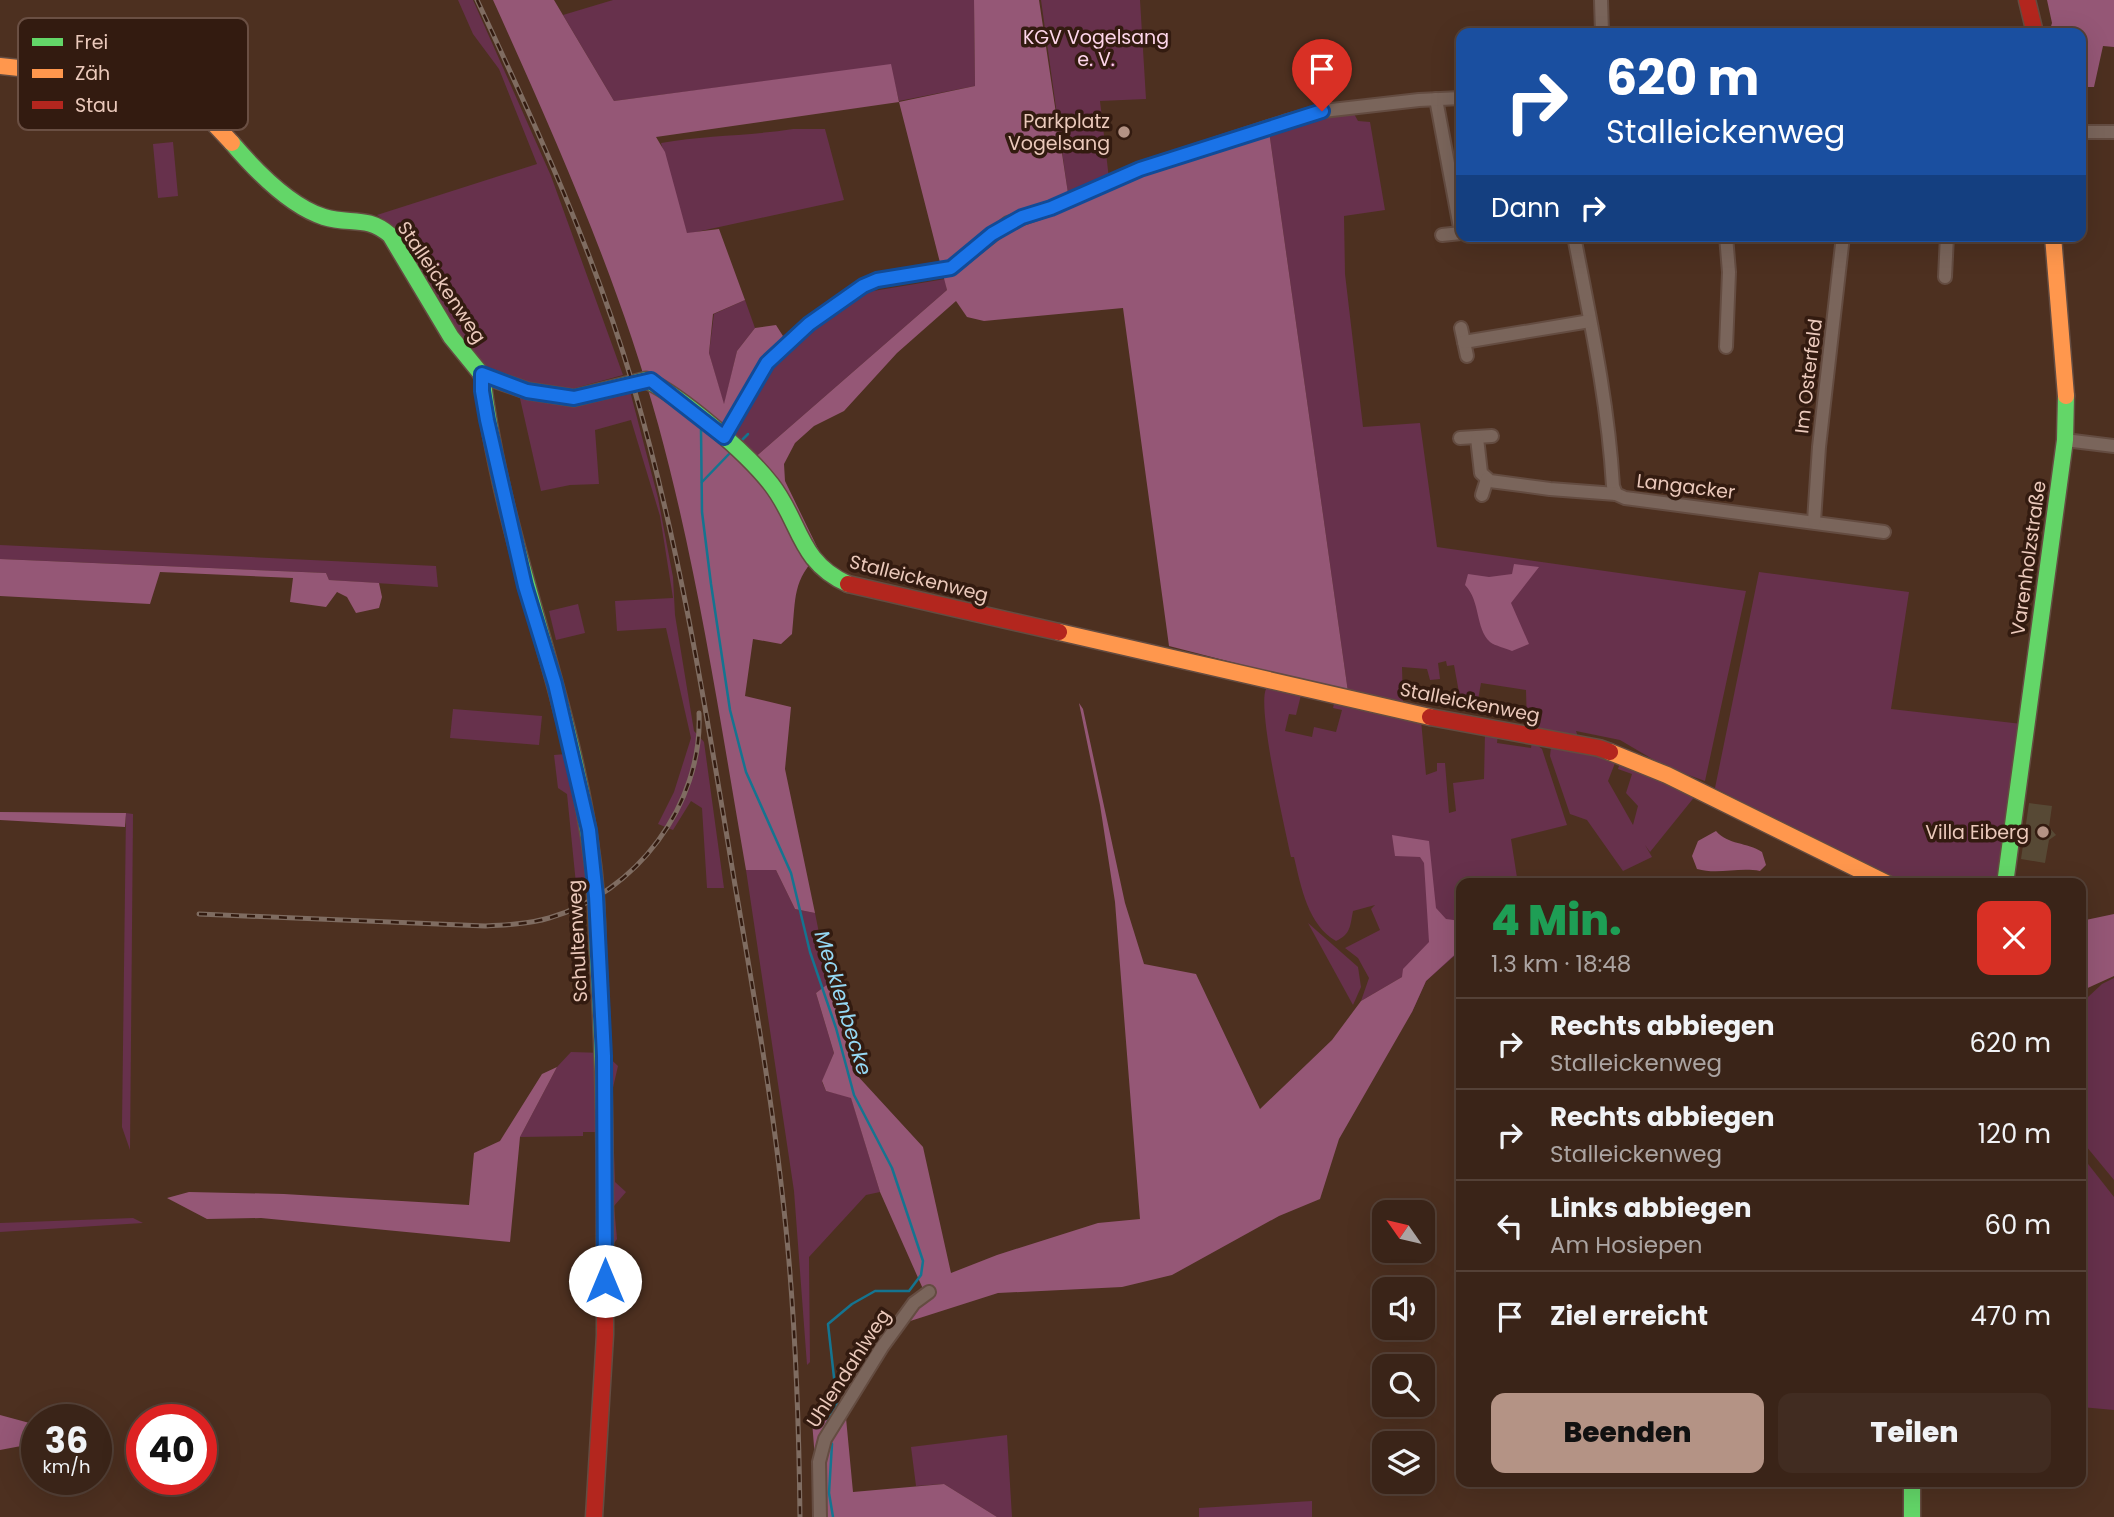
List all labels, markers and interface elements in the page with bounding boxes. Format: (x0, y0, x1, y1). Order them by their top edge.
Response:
legend (18, 18, 248, 130)
park label: KGV Vogelsang e. V. (1023, 24, 1169, 73)
text: Frei (75, 29, 108, 56)
pin (1292, 39, 1352, 111)
text: 620 m (1606, 44, 1759, 112)
icon: arrive (1303, 50, 1341, 88)
icon: right (1491, 56, 1582, 147)
text: Zäh (75, 60, 110, 87)
text: Stau (75, 92, 118, 119)
place label: Parkplatz Vogelsang (1008, 108, 1110, 157)
text: Stalleickenweg (1606, 109, 1845, 154)
marker: Parkplatz Vogelsang (1116, 124, 1132, 140)
icon: right (1574, 189, 1612, 227)
text: Dann (1491, 190, 1560, 226)
street label: Stalleickenweg (391, 216, 493, 349)
street label: Im Osterfeld (1788, 317, 1829, 435)
street label: Langacker (1635, 467, 1737, 506)
street label: Varenholzstraße (2004, 479, 2053, 637)
street label: Stalleickenweg (847, 548, 991, 609)
street label: Stalleickenweg (1398, 676, 1542, 729)
place label: Villa Eiberg (1925, 819, 2029, 846)
marker: Villa Eiberg (2035, 824, 2051, 840)
street label: Schultenweg (561, 879, 594, 1003)
text: 4 Min. (1491, 891, 1622, 950)
button: close (1977, 901, 2051, 975)
water label: Mecklenbecke (808, 927, 879, 1079)
text: 1.3 km · 18:48 (1491, 948, 1631, 980)
text: Rechts abbiegen (1550, 1008, 1775, 1044)
icon: right (1491, 1025, 1529, 1063)
text: 620 m (1969, 1025, 2051, 1061)
text: Stalleickenweg (1550, 1047, 1722, 1079)
text: Rechts abbiegen (1550, 1099, 1775, 1135)
icon: right (1491, 1116, 1529, 1154)
text: 120 m (1978, 1116, 2051, 1152)
text: Stalleickenweg (1550, 1138, 1722, 1170)
text: Links abbiegen (1550, 1190, 1752, 1226)
north arrow (1372, 1200, 1435, 1264)
map controls (1372, 1200, 1435, 1494)
icon: left (1491, 1207, 1529, 1245)
text: 60 m (1984, 1207, 2051, 1243)
text: Am Hosiepen (1550, 1229, 1702, 1261)
position arrow (568, 1244, 642, 1318)
button: sound (1372, 1277, 1435, 1340)
icon: arrive (1491, 1298, 1529, 1336)
text: Ziel erreicht (1550, 1298, 1708, 1334)
text: 470 m (1970, 1298, 2051, 1334)
street label: Uhlendahlweg (800, 1304, 897, 1433)
button: search (1372, 1354, 1435, 1417)
button: Beenden (1491, 1393, 1764, 1473)
button: Teilen (1778, 1393, 2051, 1473)
speed limit sign: 40 (126, 1404, 217, 1495)
text: 36 (45, 1416, 88, 1465)
button: layers (1372, 1431, 1435, 1494)
text: km/h (43, 1454, 90, 1479)

